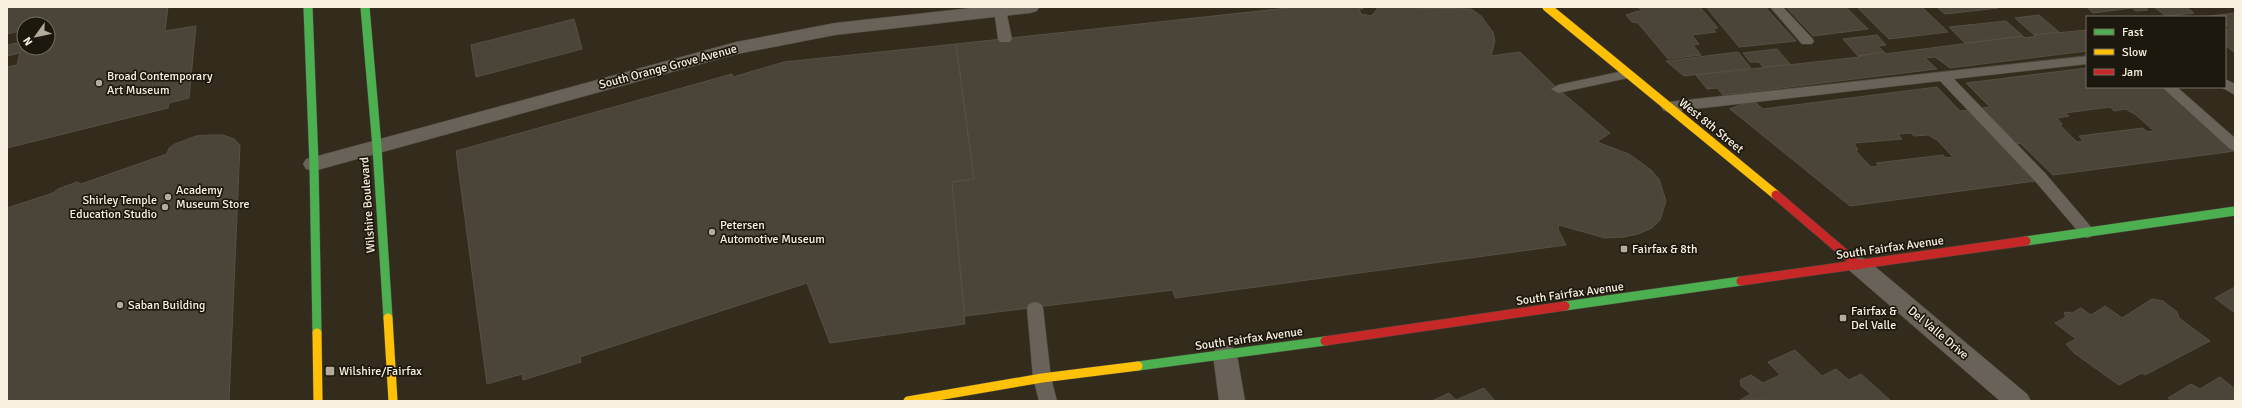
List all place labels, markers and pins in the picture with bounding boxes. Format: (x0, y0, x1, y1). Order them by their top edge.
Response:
place label: Broad Contemporary Art Museum (107, 69, 213, 98)
marker: Broad Contemporary Art Museum (94, 78, 104, 88)
place label: Academy Museum Store (176, 183, 249, 212)
marker: Academy Museum Store (163, 192, 173, 202)
place label: Shirley Temple Education Studio (70, 193, 157, 222)
marker: Shirley Temple Education Studio (160, 202, 170, 212)
place label: Petersen Automotive Museum (720, 218, 825, 247)
marker: Petersen Automotive Museum (707, 227, 717, 237)
place label: Fairfax & 8th (1632, 242, 1698, 257)
marker: Fairfax & 8th (1619, 244, 1629, 254)
place label: Saban Building (128, 298, 205, 313)
marker: Saban Building (115, 300, 125, 310)
place label: Fairfax & Del Valle (1851, 304, 1897, 333)
marker: Fairfax & Del Valle (1838, 313, 1848, 323)
place label: Wilshire/Fairfax (339, 364, 422, 379)
marker: Wilshire/Fairfax (324, 365, 336, 377)

